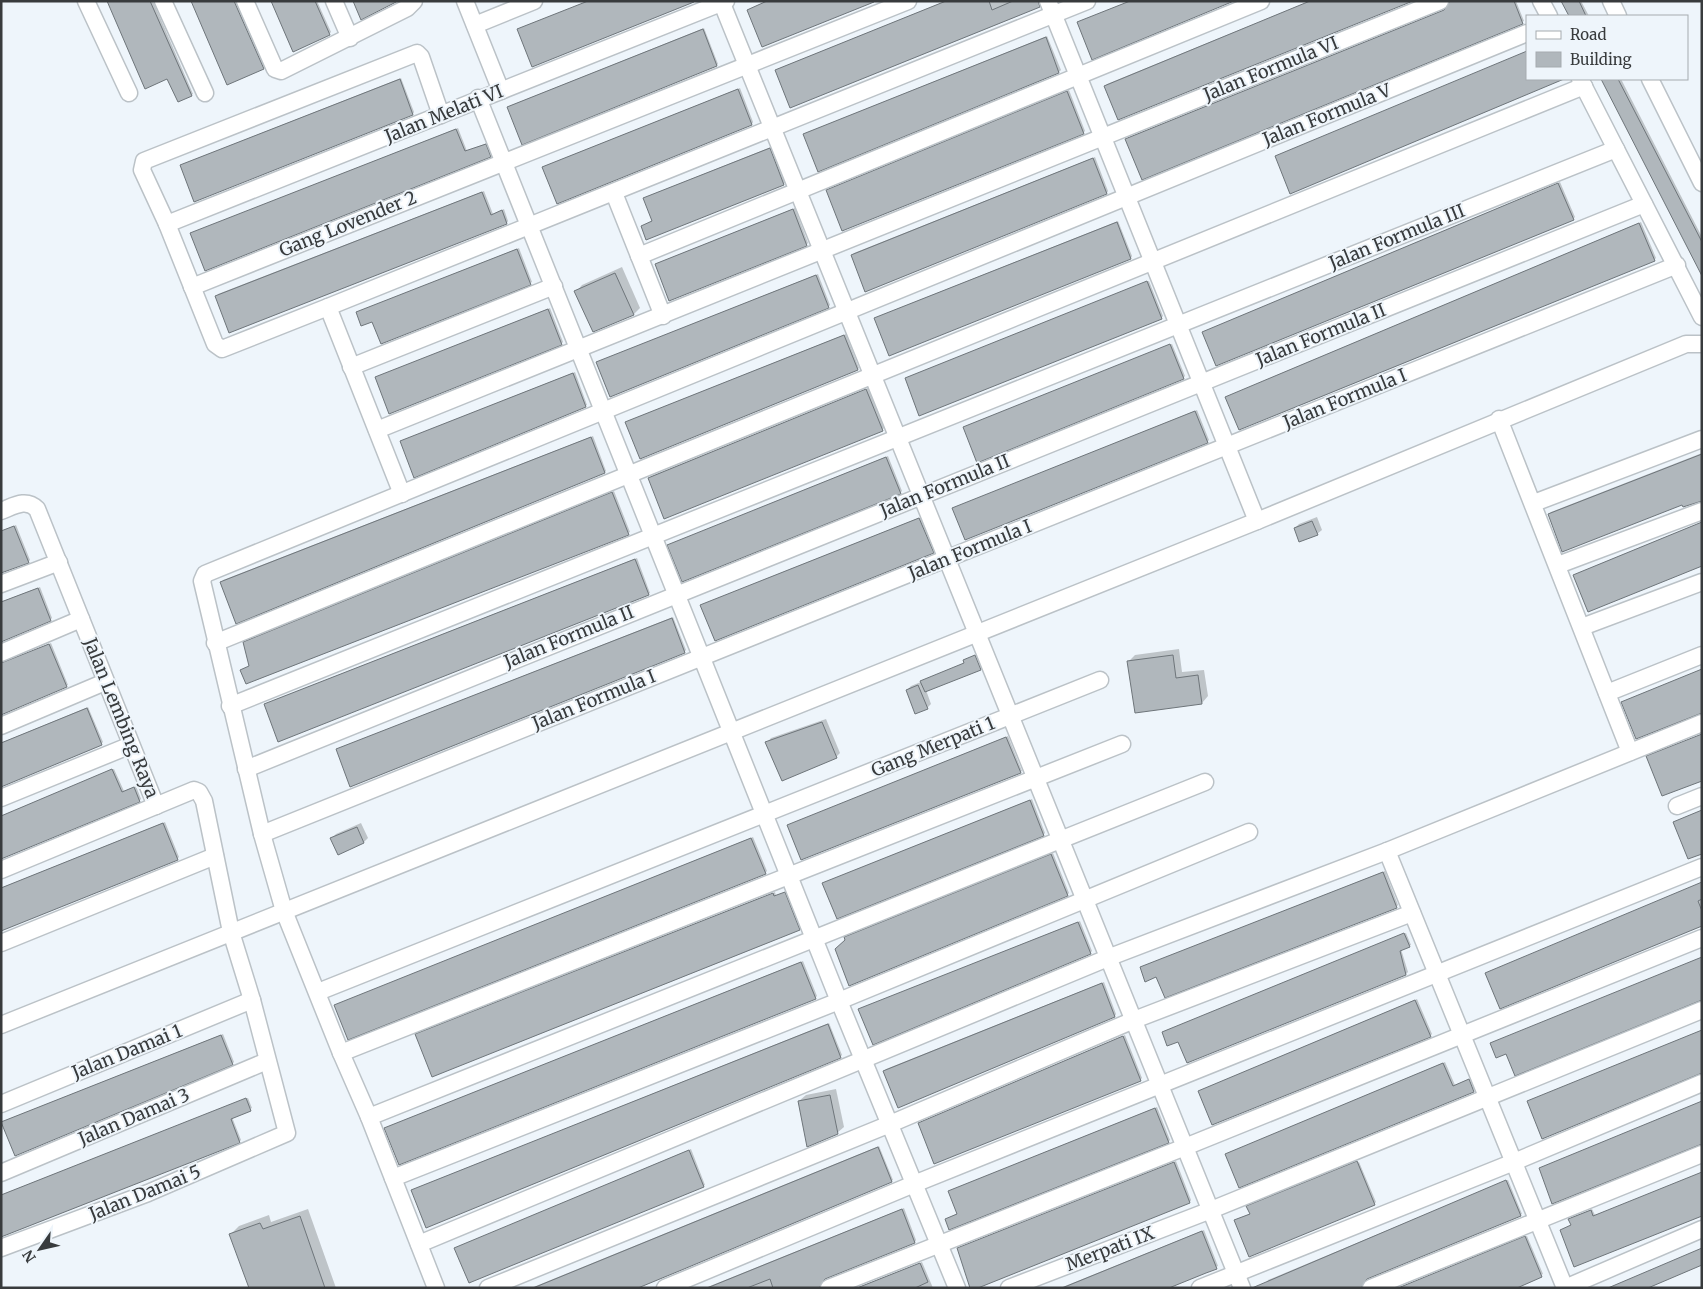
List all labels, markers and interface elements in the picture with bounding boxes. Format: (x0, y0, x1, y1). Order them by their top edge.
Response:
legend (1526, 15, 1688, 80)
text: Road (1570, 25, 1606, 44)
street label: Jalan Formula VI (1199, 31, 1342, 106)
text: Building (1570, 50, 1632, 69)
street label: Jalan Formula V (1258, 78, 1395, 151)
street label: Jalan Melati VI (380, 79, 506, 148)
street label: Gang Lovender 2 (276, 186, 420, 262)
street label: Jalan Formula III (1325, 199, 1468, 275)
street label: Jalan Formula II (1252, 298, 1389, 371)
street label: Jalan Formula I (1279, 363, 1410, 434)
street label: Jalan Formula II (876, 449, 1013, 522)
street label: Jalan Formula I (904, 514, 1035, 585)
street label: Jalan Formula II (500, 600, 637, 673)
street label: Jalan Lembing Raya (78, 633, 164, 802)
street label: Jalan Formula I (528, 664, 659, 735)
street label: Gang Merpati 1 (868, 711, 998, 782)
street label: Jalan Damai 1 (68, 1019, 185, 1084)
street label: Jalan Damai 3 (74, 1083, 193, 1151)
street label: Jalan Damai 5 (85, 1160, 204, 1226)
street label: Merpati IX (1062, 1221, 1157, 1276)
north arrow (15, 1224, 65, 1274)
text: N (19, 1247, 40, 1266)

